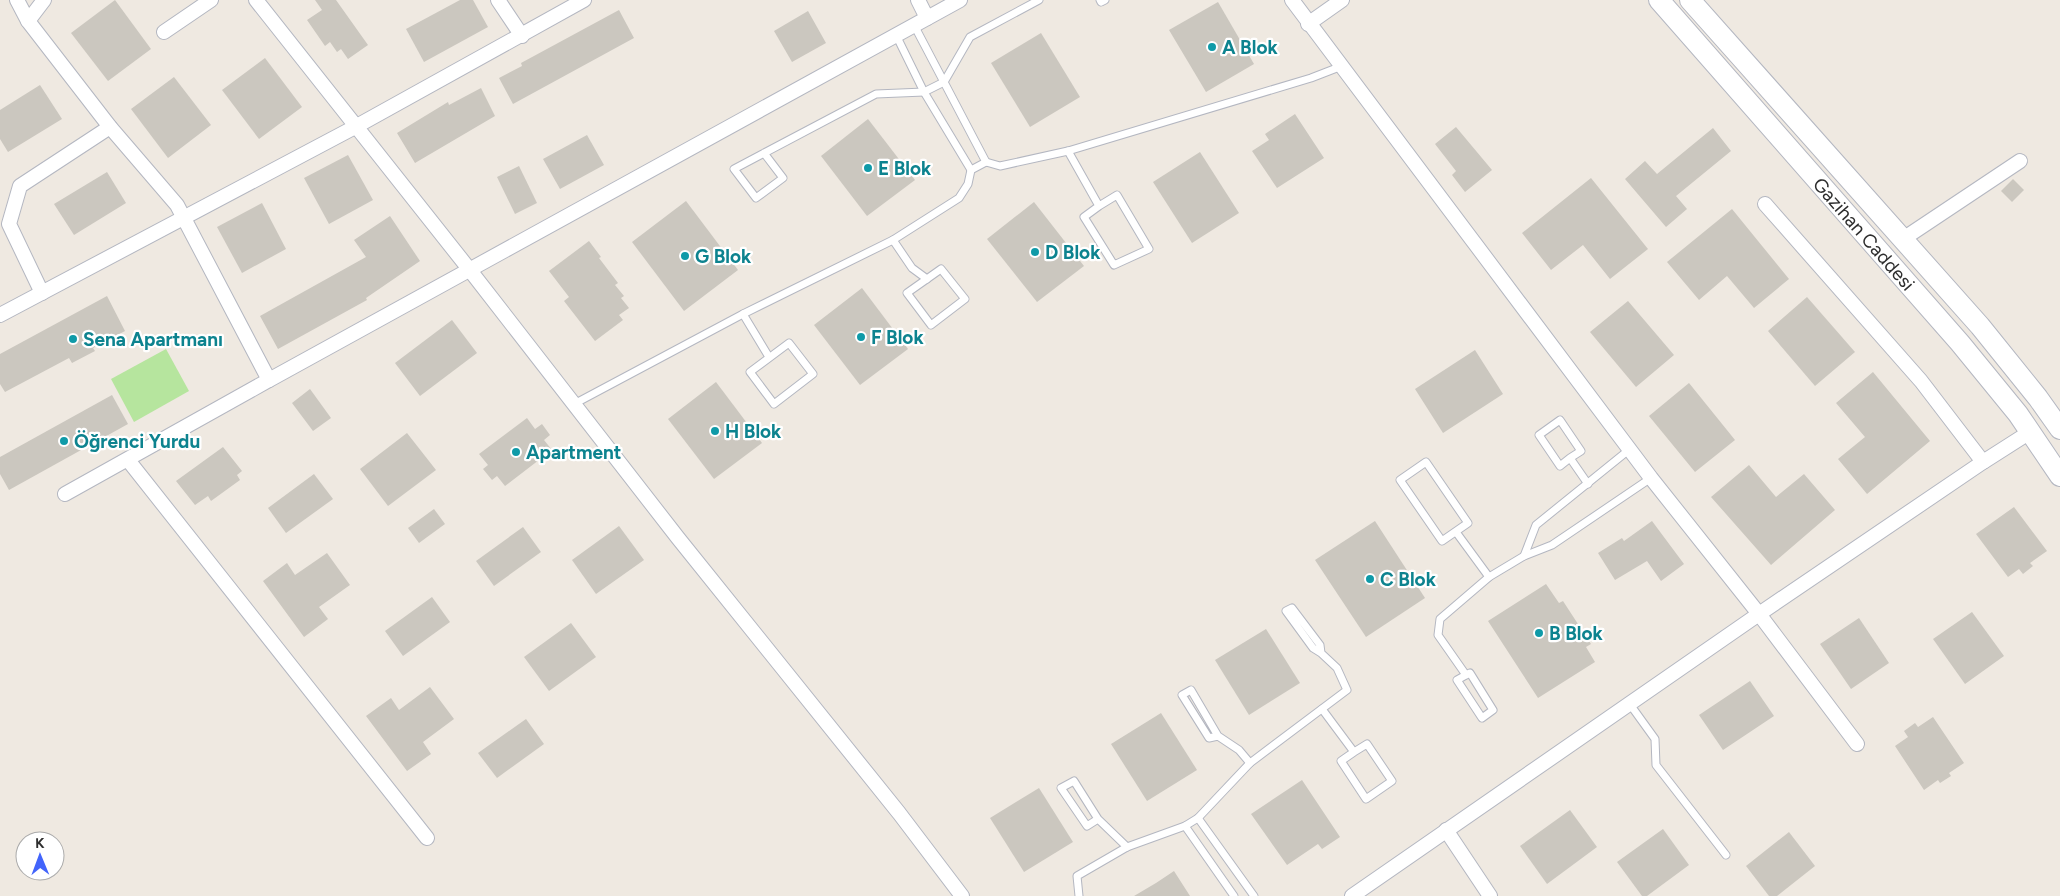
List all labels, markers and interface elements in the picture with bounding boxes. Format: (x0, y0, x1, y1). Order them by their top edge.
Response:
place label: A Blok (1222, 36, 1278, 59)
marker: A Blok (1206, 41, 1218, 53)
place label: E Blok (878, 157, 932, 180)
marker: E Blok (862, 162, 874, 174)
street label: Gazihan Caddesi (1808, 172, 1920, 295)
place label: D Blok (1045, 241, 1101, 264)
place label: G Blok (695, 245, 752, 268)
marker: D Blok (1029, 246, 1041, 258)
marker: G Blok (679, 250, 691, 262)
place label: F Blok (871, 326, 924, 349)
place label: Sena Apartmanı (83, 328, 223, 351)
marker: F Blok (855, 331, 867, 343)
marker: Sena Apartmanı (67, 333, 79, 345)
place label: H Blok (725, 420, 782, 443)
marker: H Blok (709, 425, 721, 437)
place label: Öğrenci Yurdu (74, 430, 200, 453)
marker: Öğrenci Yurdu (58, 435, 70, 447)
place label: Apartment (526, 441, 622, 464)
marker: Apartment (510, 446, 522, 458)
place label: C Blok (1380, 568, 1437, 591)
marker: C Blok (1364, 573, 1376, 585)
place label: B Blok (1549, 622, 1603, 645)
marker: B Blok (1533, 627, 1545, 639)
north arrow (15, 831, 65, 881)
text: K (35, 835, 45, 852)

